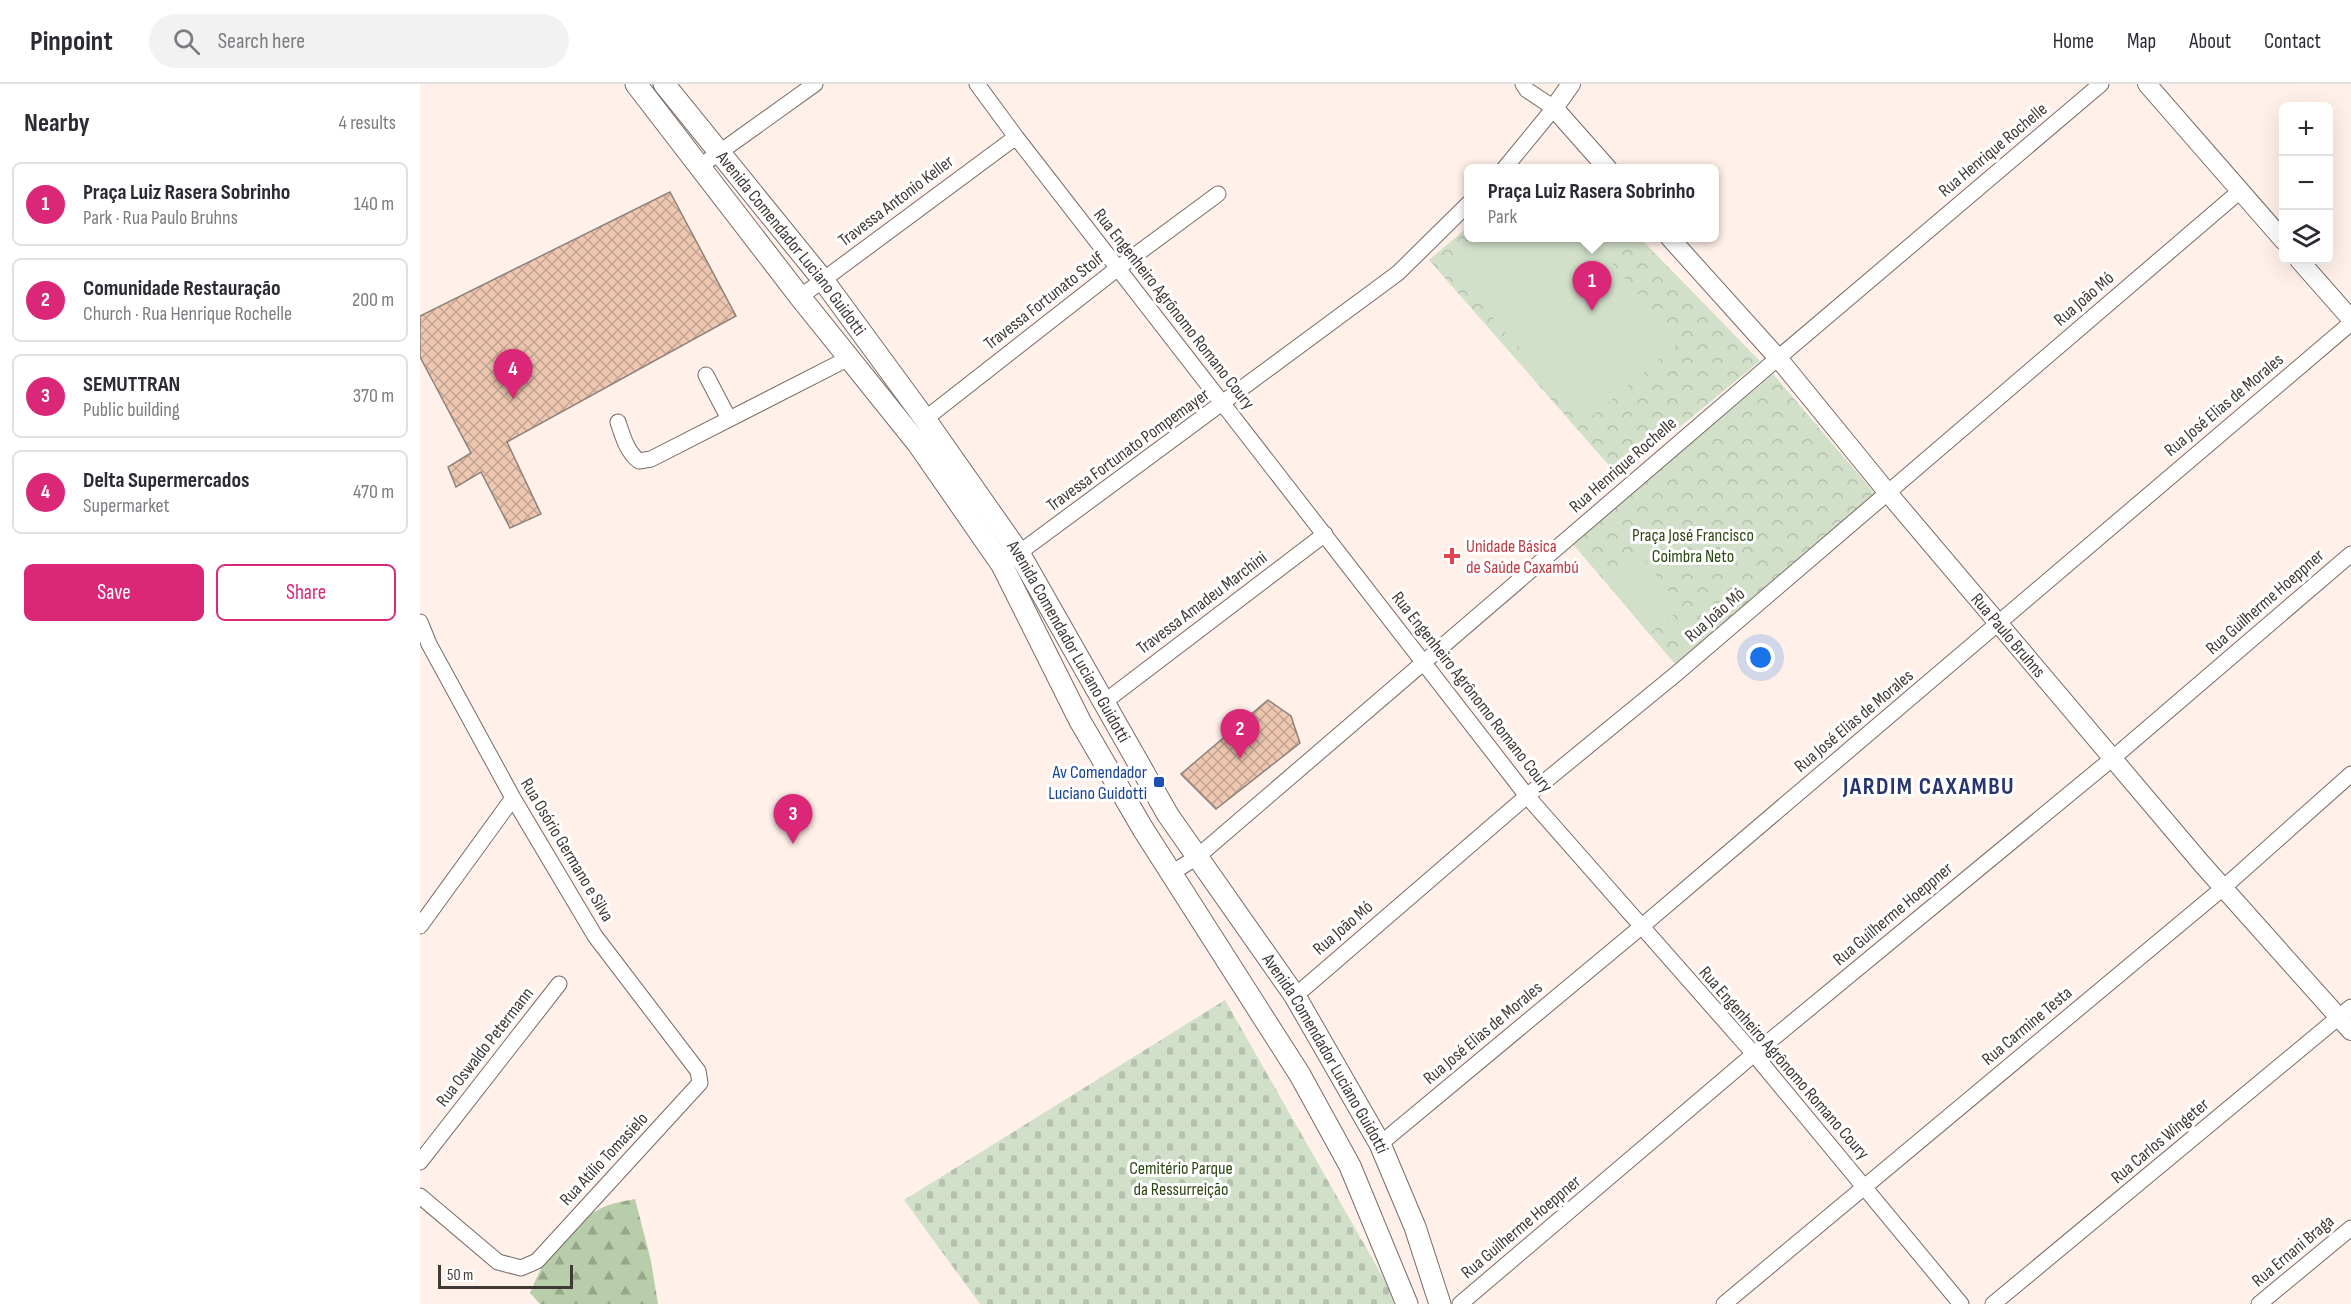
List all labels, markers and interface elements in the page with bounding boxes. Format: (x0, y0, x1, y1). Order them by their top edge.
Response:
search box (149, 14, 569, 68)
text: Pinpoint (30, 25, 113, 58)
icon: search (170, 25, 203, 58)
text: Search here (218, 28, 305, 55)
text: Home (2053, 29, 2094, 54)
text: Map (2127, 29, 2156, 54)
text: About (2189, 29, 2231, 54)
text: Contact (2264, 29, 2321, 54)
street label: Rua Henrique Rochelle (1935, 99, 2051, 201)
map controls (2279, 102, 2333, 264)
button: + (2279, 102, 2333, 156)
text: Nearby (24, 108, 90, 139)
text: 4 results (339, 111, 396, 135)
street label: Avenida Comendador Luciano Guidotti (712, 146, 871, 340)
street label: Travessa Antonio Keller (834, 151, 958, 251)
button: − (2279, 156, 2333, 210)
popup (1464, 164, 1719, 242)
text: Praça Luiz Rasera Sobrinho (1488, 178, 1695, 205)
text: Praça Luiz Rasera Sobrinho (83, 179, 290, 206)
text: 1 (42, 192, 49, 216)
text: 140 m (354, 192, 394, 216)
street label: Rua Engenheiro Agrônomo Romano Coury (1089, 205, 1259, 414)
text: Park (1488, 205, 1517, 229)
text: Park · Rua Paulo Bruhns (83, 206, 238, 230)
button: layers (2279, 210, 2333, 264)
street label: Travessa Fortunato Stolf (980, 247, 1109, 354)
pin: 1 (1572, 262, 1612, 311)
street label: Rua João Mó (2050, 267, 2118, 331)
text: Comunidade Restauração (83, 275, 281, 302)
text: 2 (41, 288, 50, 312)
text: 200 m (352, 288, 394, 312)
text: Church · Rua Henrique Rochelle (83, 302, 292, 326)
street label: Rua José Elias de Morales (2160, 349, 2288, 461)
pin: 4 (494, 350, 532, 399)
text: SEMUTTRAN (83, 371, 180, 398)
text: 3 (41, 384, 50, 408)
text: 370 m (353, 384, 394, 408)
street label: Travessa Fortunato Pompemayer (1043, 384, 1213, 516)
text: Public building (83, 398, 180, 422)
street label: Rua Henrique Rochelle (1565, 413, 1681, 517)
text: Delta Supermercados (83, 467, 249, 494)
text: 4 (41, 480, 50, 504)
text: 470 m (353, 480, 394, 504)
text: Supermarket (83, 494, 170, 518)
park label: Praça José Francisco Coimbra Neto (1632, 525, 1754, 567)
street label: Avenida Comendador Luciano Guidotti (1002, 535, 1135, 746)
place label: Unidade Básica de Saúde Caxambú (1466, 536, 1579, 578)
street label: Rua Guilherme Hoeppner (2202, 545, 2328, 659)
street label: Travessa Amadeu Marchini (1133, 547, 1271, 659)
marker: Unidade Básica de Saúde Caxambú (1443, 547, 1461, 565)
button: Save (24, 564, 204, 621)
button: Share (216, 564, 396, 621)
street label: Rua João Mó (1681, 583, 1749, 647)
street label: Rua Engenheiro Agrônomo Romano Coury (1387, 588, 1557, 797)
street label: Rua Paulo Bruhns (1967, 589, 2050, 682)
your location (1746, 643, 1775, 672)
street label: Rua José Elias de Morales (1790, 665, 1918, 777)
pin: 2 (1220, 710, 1260, 759)
place label: Av Comendador Luciano Guidotti (1048, 762, 1147, 804)
district label: JARDIM CAXAMBU (1842, 772, 2015, 801)
street label: Rua Osório Germano e Silva (516, 775, 618, 925)
marker: Av Comendador Luciano Guidotti (1152, 775, 1166, 789)
pin: 3 (774, 794, 812, 844)
street label: Rua Guilherme Hoeppner (1829, 858, 1957, 970)
street label: Rua João Mó (1309, 896, 1377, 960)
street label: Avenida Comendador Luciano Guidotti (1257, 949, 1393, 1156)
street label: Rua Engenheiro Agrônomo Romano Coury (1694, 962, 1874, 1164)
street label: Rua José Elias de Morales (1419, 977, 1547, 1089)
street label: Rua Carmine Testa (1978, 982, 2076, 1070)
street label: Rua Oswaldo Petermann (432, 983, 538, 1111)
street label: Rua Carlos Wingeter (2107, 1094, 2213, 1188)
street label: Rua Atílio Tomasielo (556, 1108, 652, 1210)
park label: Cemitério Parque da Ressurreição (1129, 1158, 1233, 1200)
street label: Rua Guilherme Hoeppner (1457, 1171, 1585, 1283)
street label: Rua Ernani Braga (2248, 1211, 2338, 1291)
scale bar (438, 1262, 573, 1290)
text: 50 m (447, 1266, 473, 1285)

